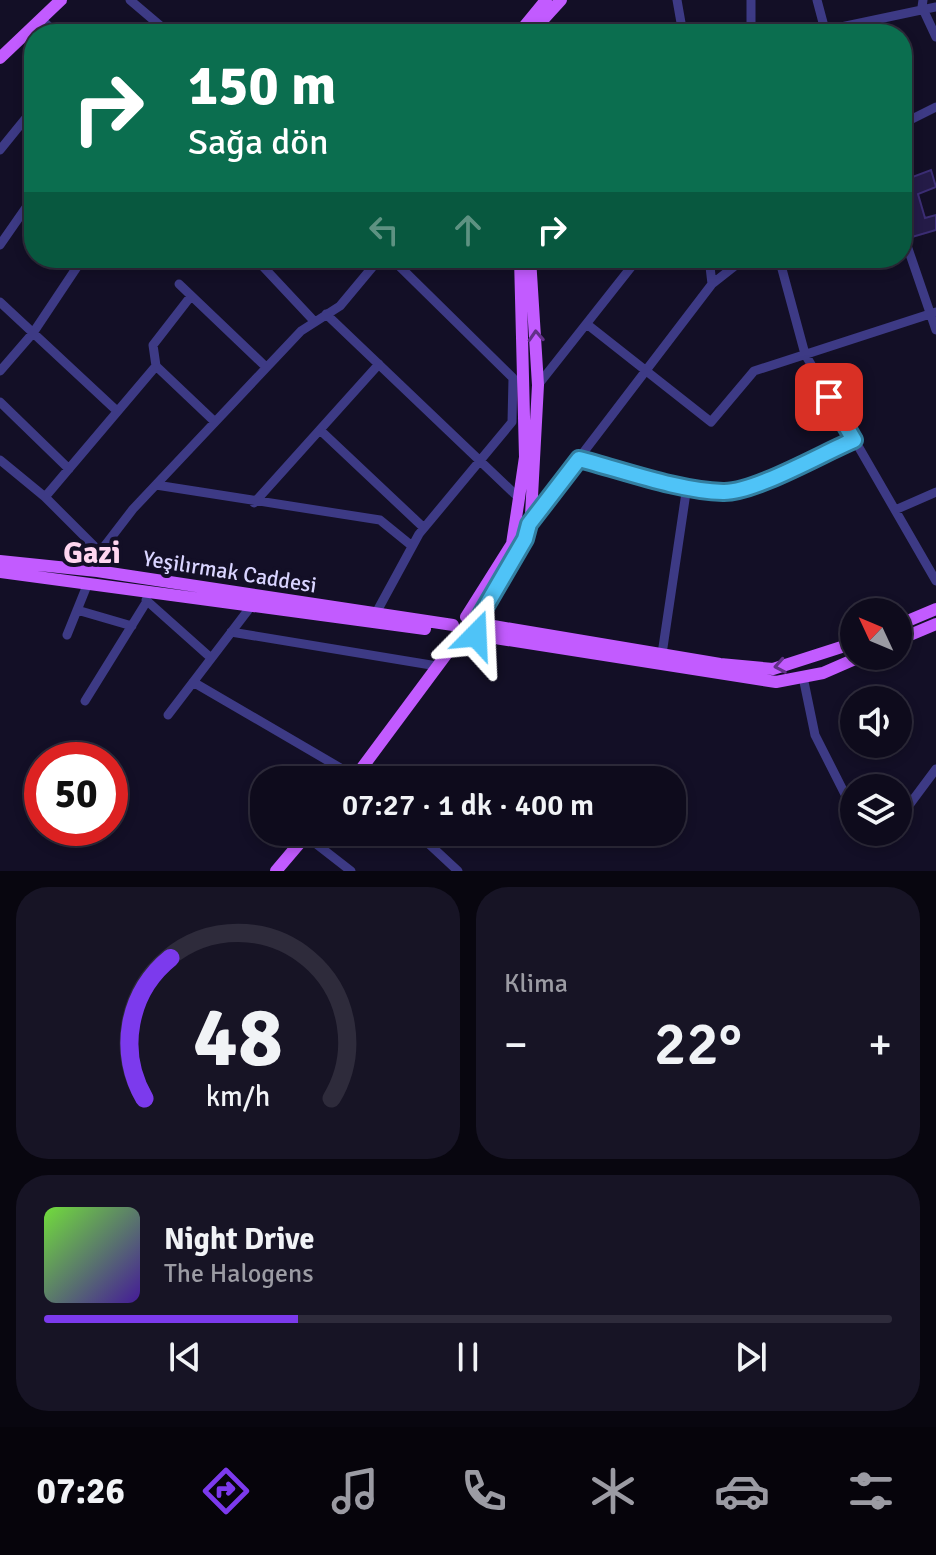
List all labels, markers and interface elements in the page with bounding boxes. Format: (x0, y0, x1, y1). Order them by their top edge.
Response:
text: 150 m (188, 51, 336, 120)
icon: right (56, 56, 160, 160)
text: Sağa dön (188, 120, 329, 165)
icon: left (362, 208, 406, 252)
icon: ahead (446, 208, 490, 252)
icon: right (530, 208, 574, 252)
one-way arrow (527, 329, 544, 342)
pin (795, 363, 863, 431)
icon: arrive (807, 375, 851, 419)
district label: Gazi (63, 535, 121, 572)
street label: Yeşilırmak Caddesi (141, 544, 319, 599)
position arrow (434, 593, 518, 677)
north arrow (840, 598, 912, 670)
map controls (840, 598, 912, 846)
one-way arrow (773, 657, 787, 674)
button: sound (840, 686, 912, 758)
speed limit sign: 50 (24, 742, 128, 846)
button: layers (840, 774, 912, 846)
text: 07:27 · 1 dk · 400 m (342, 787, 594, 824)
text: Klima (504, 968, 568, 1000)
text: 48 (193, 987, 283, 1089)
text: 22° (654, 1008, 742, 1082)
text: − (504, 1018, 528, 1072)
text: + (868, 1018, 892, 1072)
text: km/h (206, 1079, 270, 1114)
text: Night Drive (164, 1221, 314, 1258)
text: The Halogens (164, 1258, 314, 1290)
icon: previous (163, 1335, 207, 1379)
icon: pause (446, 1335, 490, 1379)
icon: next (729, 1335, 773, 1379)
icon: directions (198, 1463, 254, 1519)
icon: music (327, 1463, 383, 1519)
icon: phone (456, 1463, 512, 1519)
icon: climate (585, 1463, 641, 1519)
icon: car (714, 1463, 770, 1519)
icon: filters (843, 1463, 899, 1519)
text: 07:26 (37, 1469, 125, 1514)

